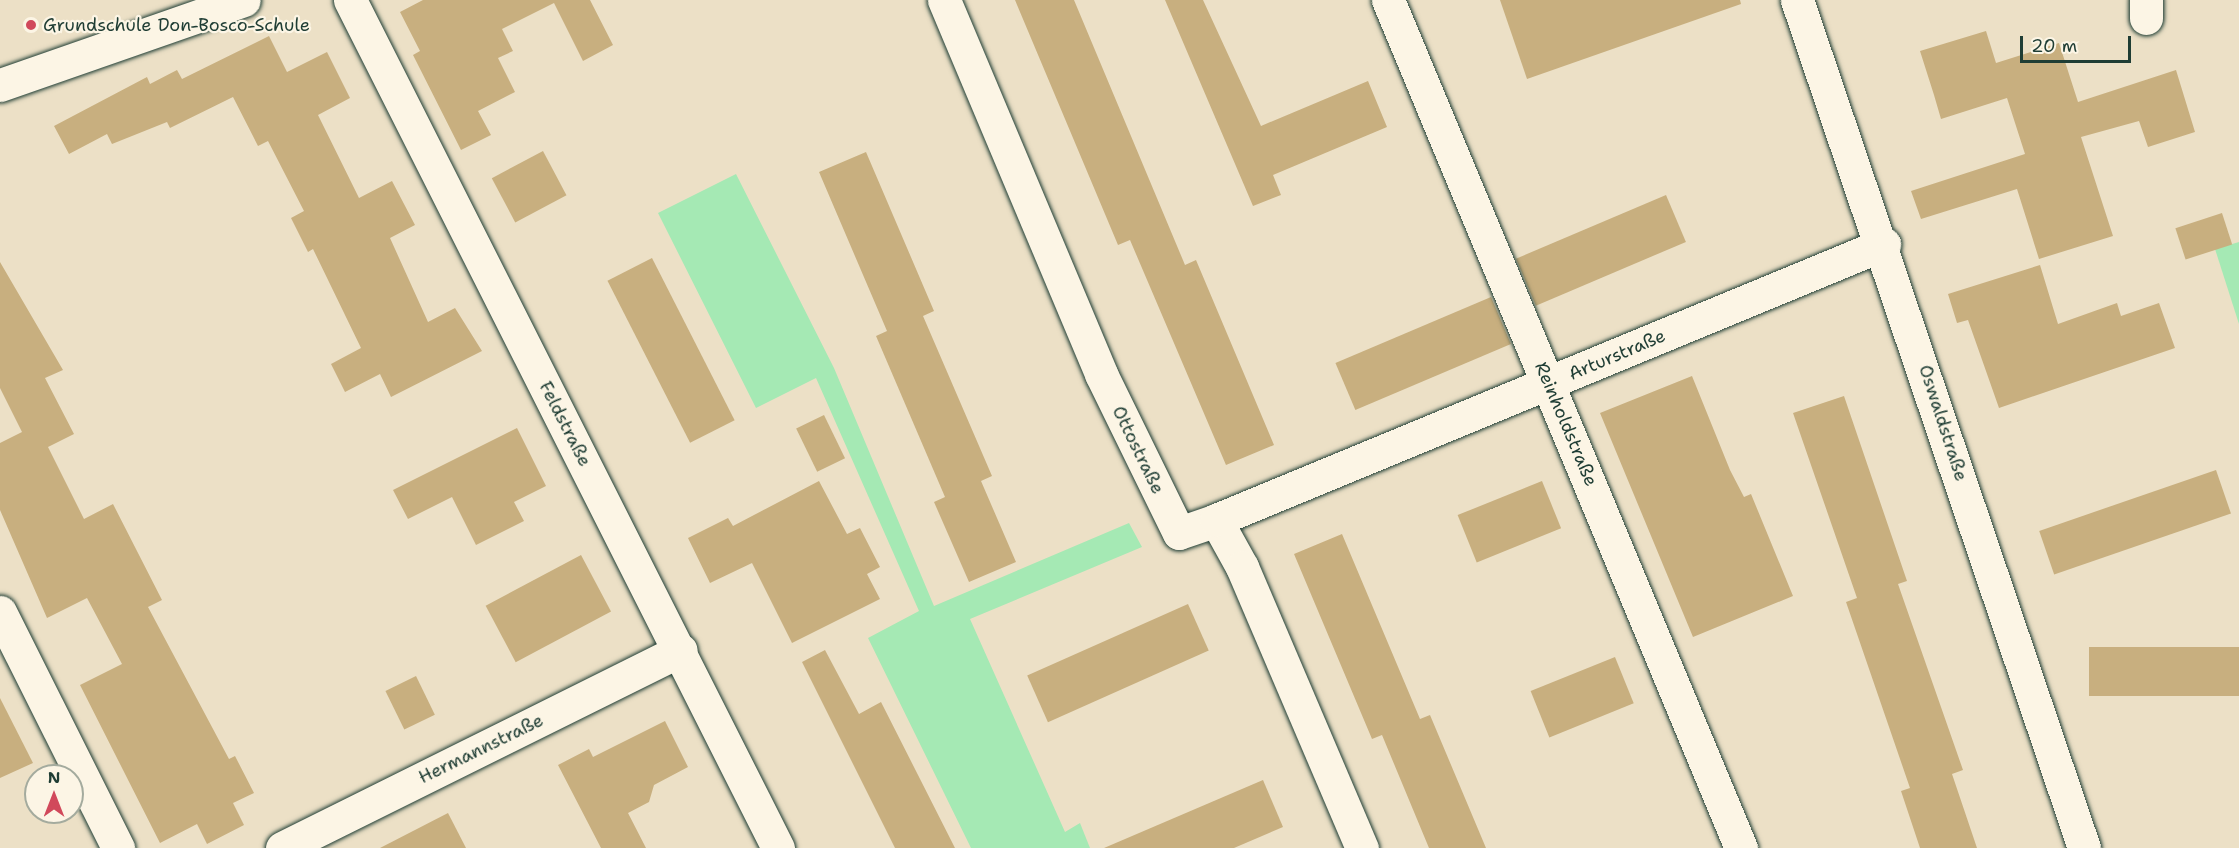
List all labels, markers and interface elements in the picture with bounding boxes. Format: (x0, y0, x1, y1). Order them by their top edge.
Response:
place label: Grundschule Don-Bosco-Schule (43, 14, 310, 36)
marker: Grundschule Don-Bosco-Schule (24, 18, 38, 32)
scale bar (2023, 24, 2134, 62)
text: 20 m (2031, 34, 2077, 58)
street label: Arturstraße (1565, 325, 1669, 385)
street label: Reinholdstraße (1530, 359, 1602, 489)
street label: Oswaldstraße (1914, 362, 1972, 484)
street label: Feldstraße (534, 378, 596, 470)
street label: Ottostraße (1107, 402, 1169, 498)
street label: Hermannstraße (415, 709, 547, 789)
north arrow (24, 764, 84, 824)
text: N (48, 767, 60, 788)

